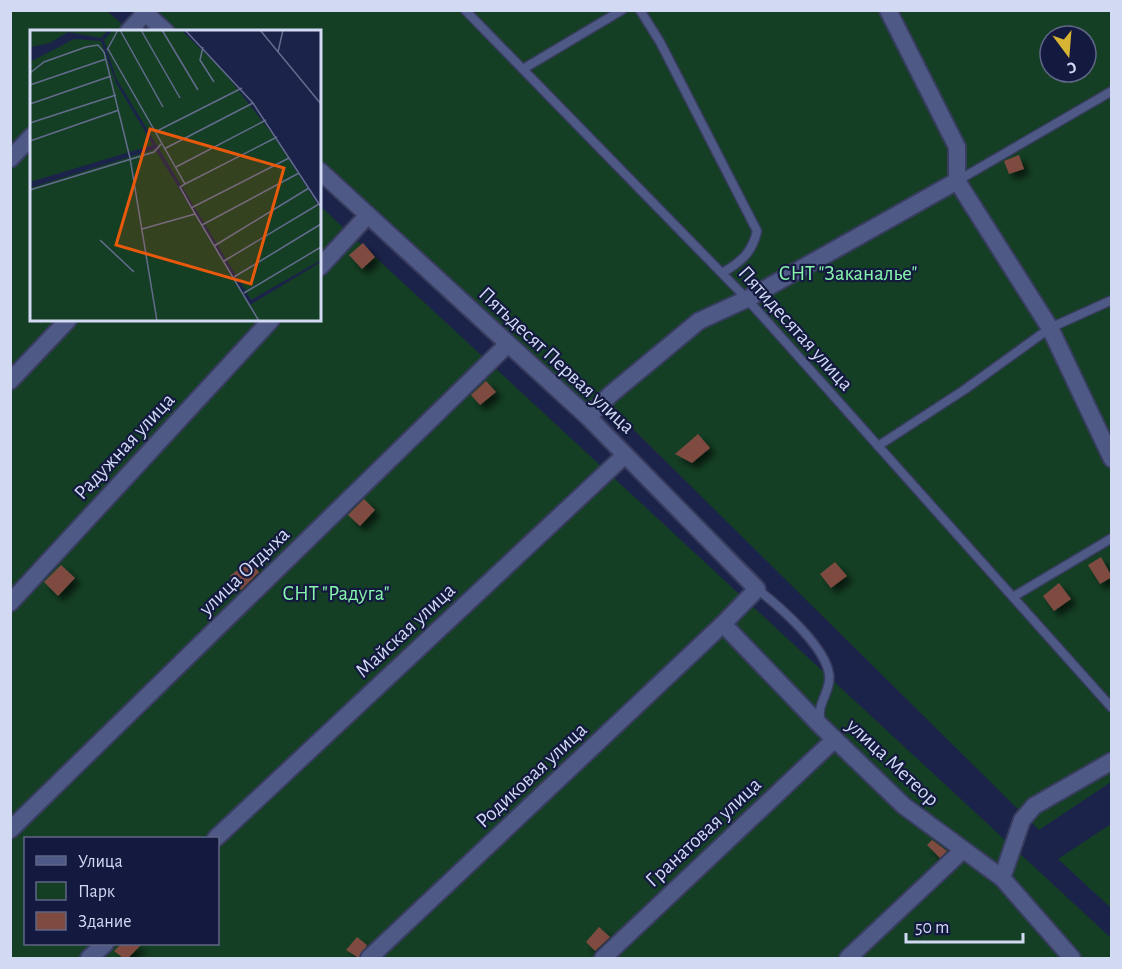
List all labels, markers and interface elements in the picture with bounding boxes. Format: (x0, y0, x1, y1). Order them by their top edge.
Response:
north arrow (1038, 24, 1098, 84)
inset map (30, 30, 321, 321)
text: С (1065, 59, 1078, 76)
street label: Пятидесятая улица (734, 262, 857, 395)
park label: СНТ "Заканалье" (779, 263, 917, 284)
street label: Пятьдесят Первая улица (475, 283, 639, 438)
street label: Радужная улица (70, 389, 179, 504)
street label: улица Отдыха (194, 523, 294, 620)
street label: Майская улица (351, 579, 459, 682)
park label: СНТ "Радуга" (282, 583, 390, 604)
street label: улица Метеор (842, 714, 943, 810)
street label: Родиковая улица (472, 719, 591, 832)
street label: Гранатовая улица (641, 773, 766, 891)
legend (24, 837, 219, 945)
text: Улица (78, 853, 123, 871)
text: Парк (78, 883, 116, 901)
scale bar (906, 906, 1023, 944)
text: Здание (78, 913, 132, 931)
text: 50 m (915, 919, 949, 937)

